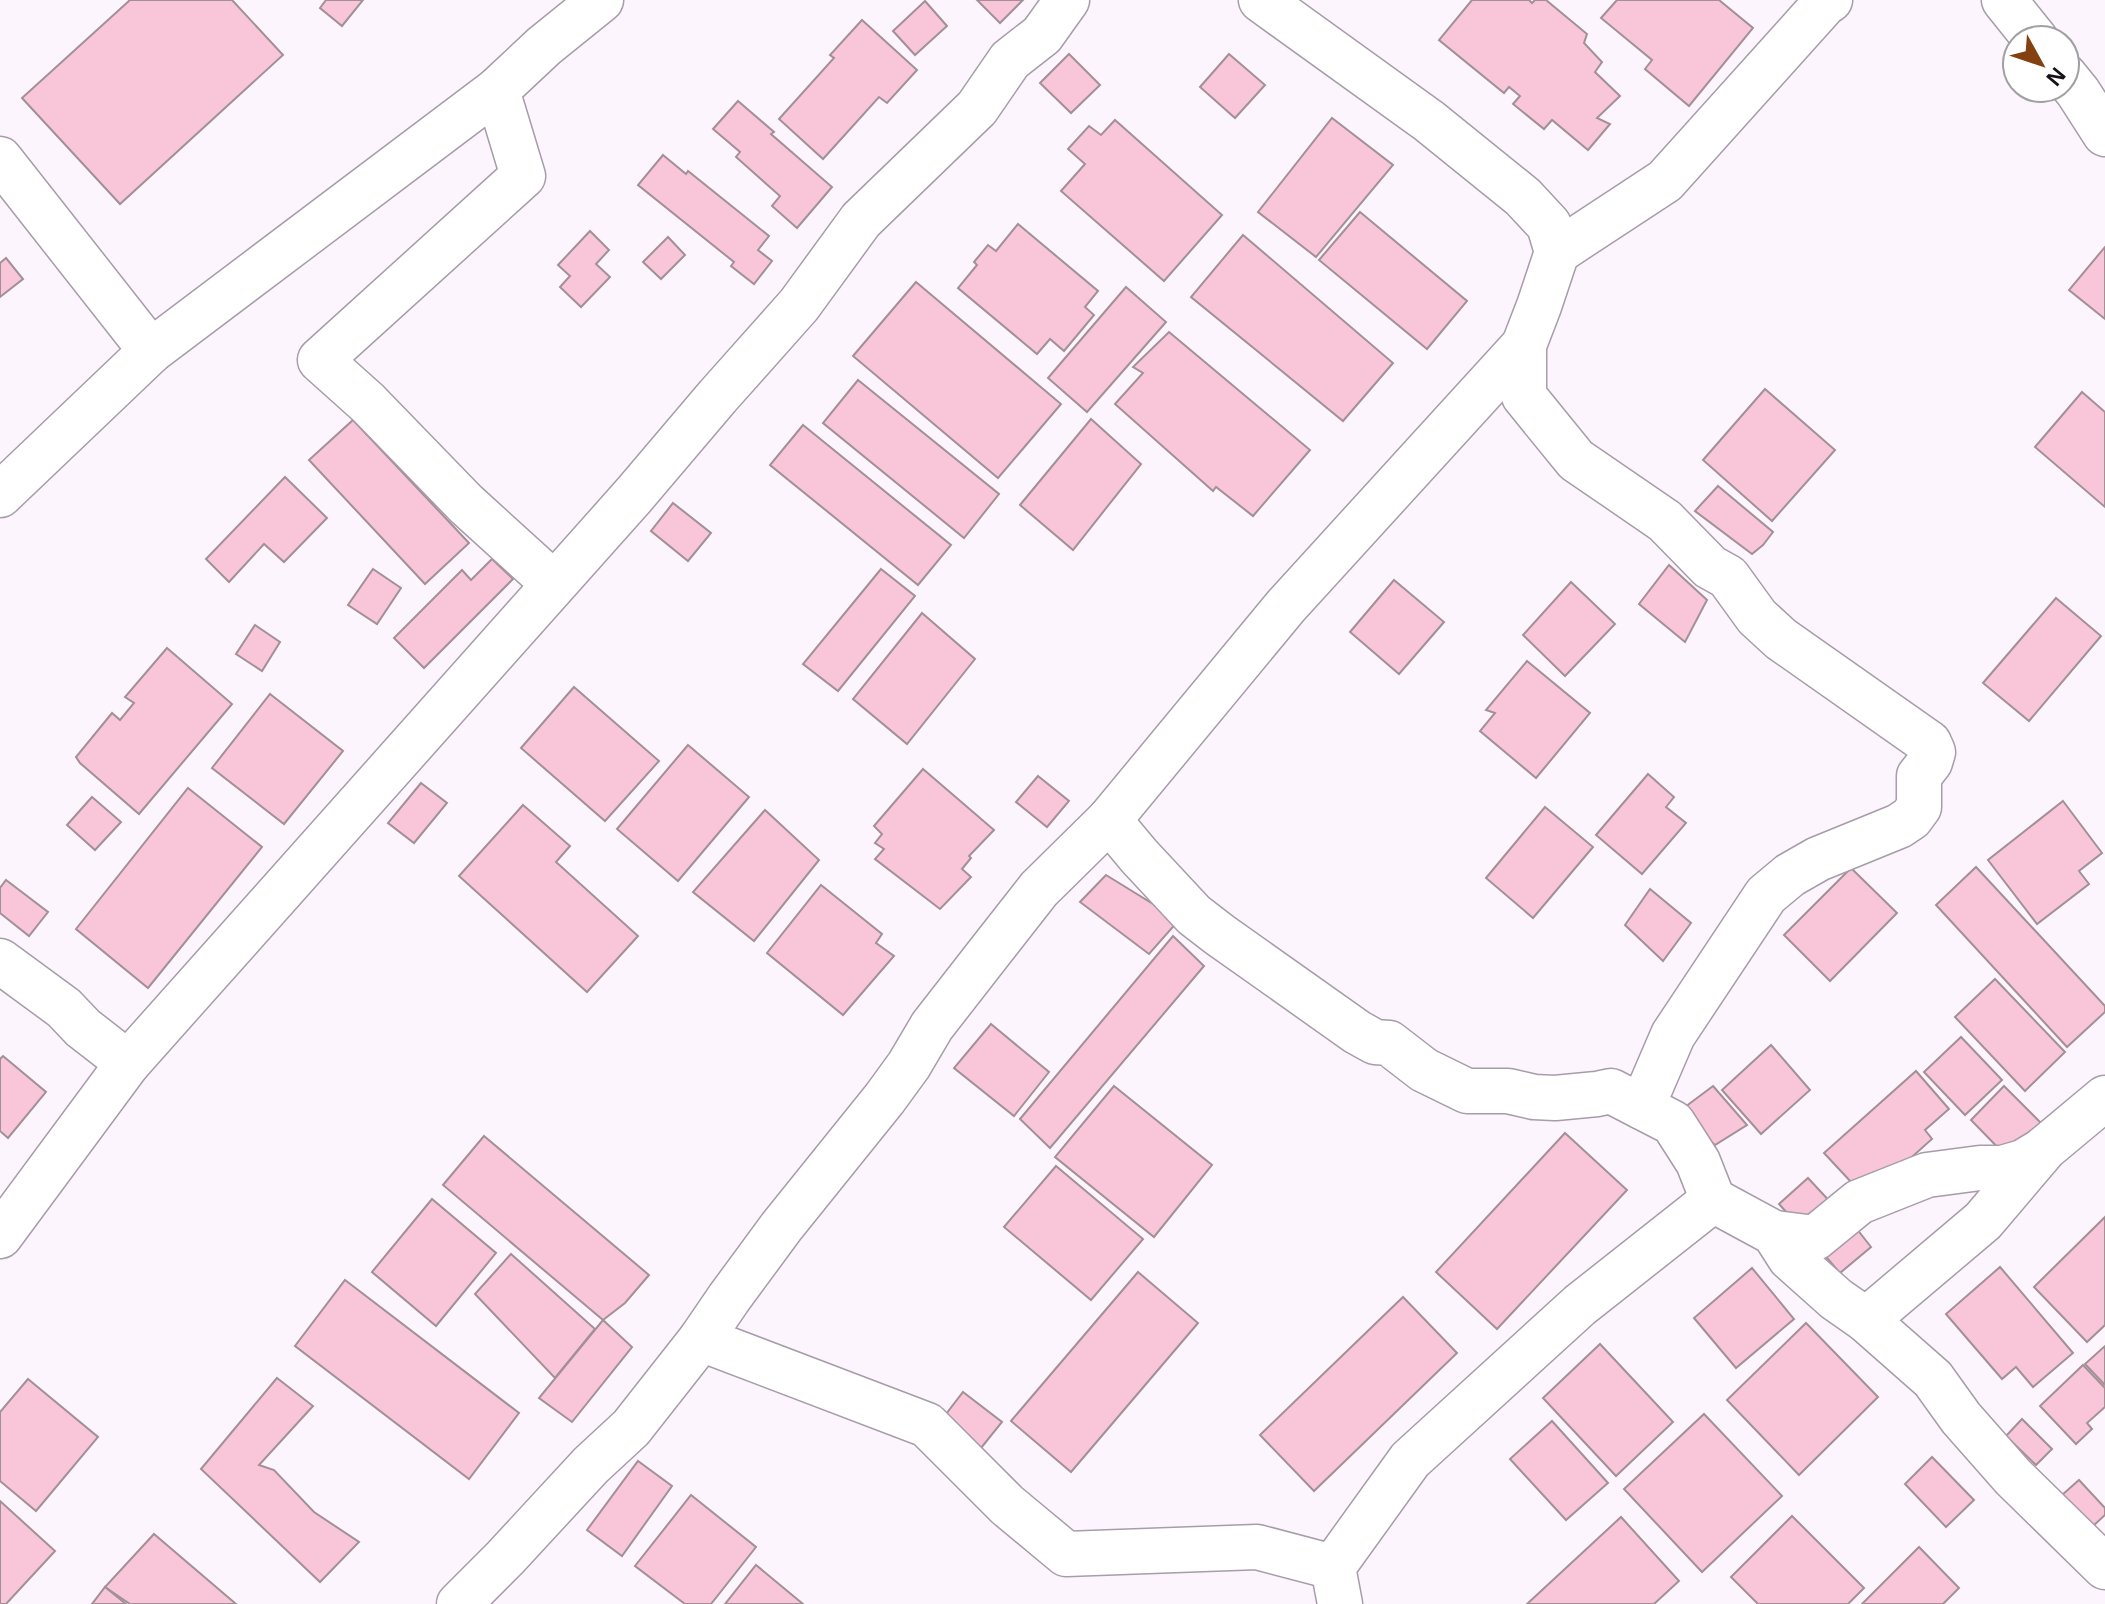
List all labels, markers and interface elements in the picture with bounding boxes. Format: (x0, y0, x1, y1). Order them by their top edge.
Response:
north arrow (2001, 24, 2081, 104)
text: N (2041, 62, 2071, 91)

